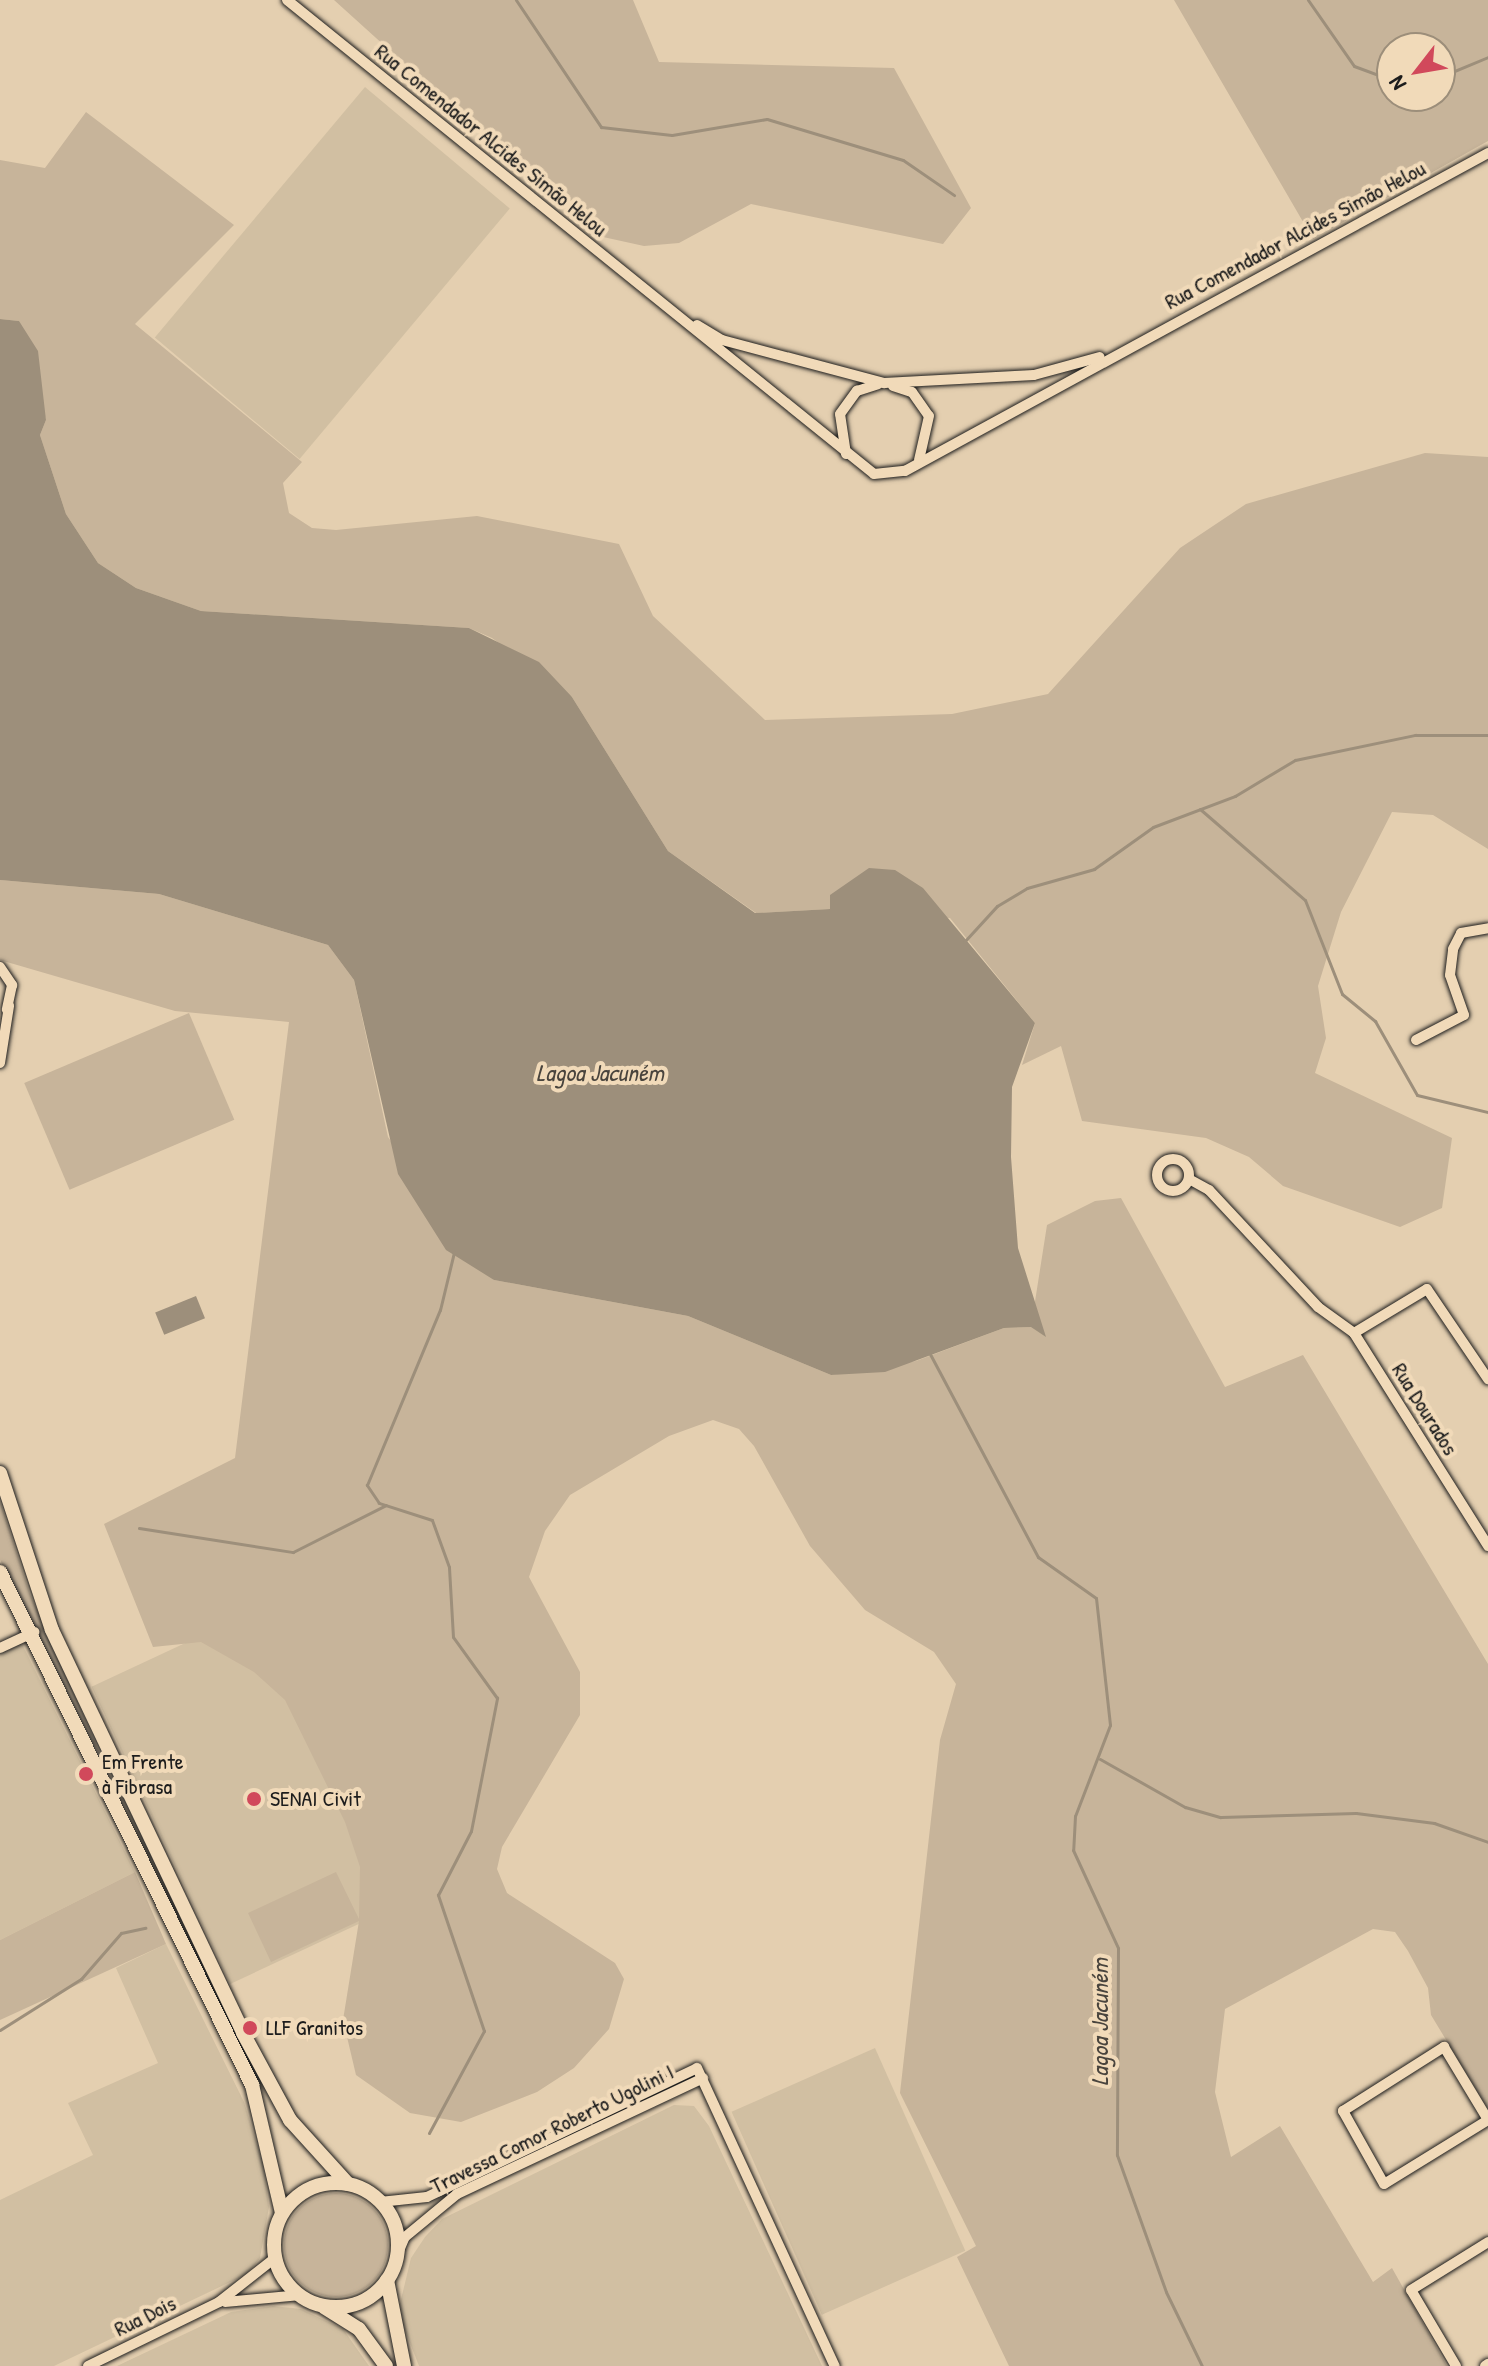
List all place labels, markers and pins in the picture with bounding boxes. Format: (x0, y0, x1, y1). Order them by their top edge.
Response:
place label: Em Frente à Fibrasa (102, 1748, 183, 1800)
marker: Em Frente à Fibrasa (77, 1765, 95, 1783)
place label: SENAI Civit (270, 1786, 361, 1812)
marker: SENAI Civit (245, 1790, 263, 1808)
place label: LLF Granitos (266, 2015, 363, 2041)
marker: LLF Granitos (241, 2019, 259, 2037)

